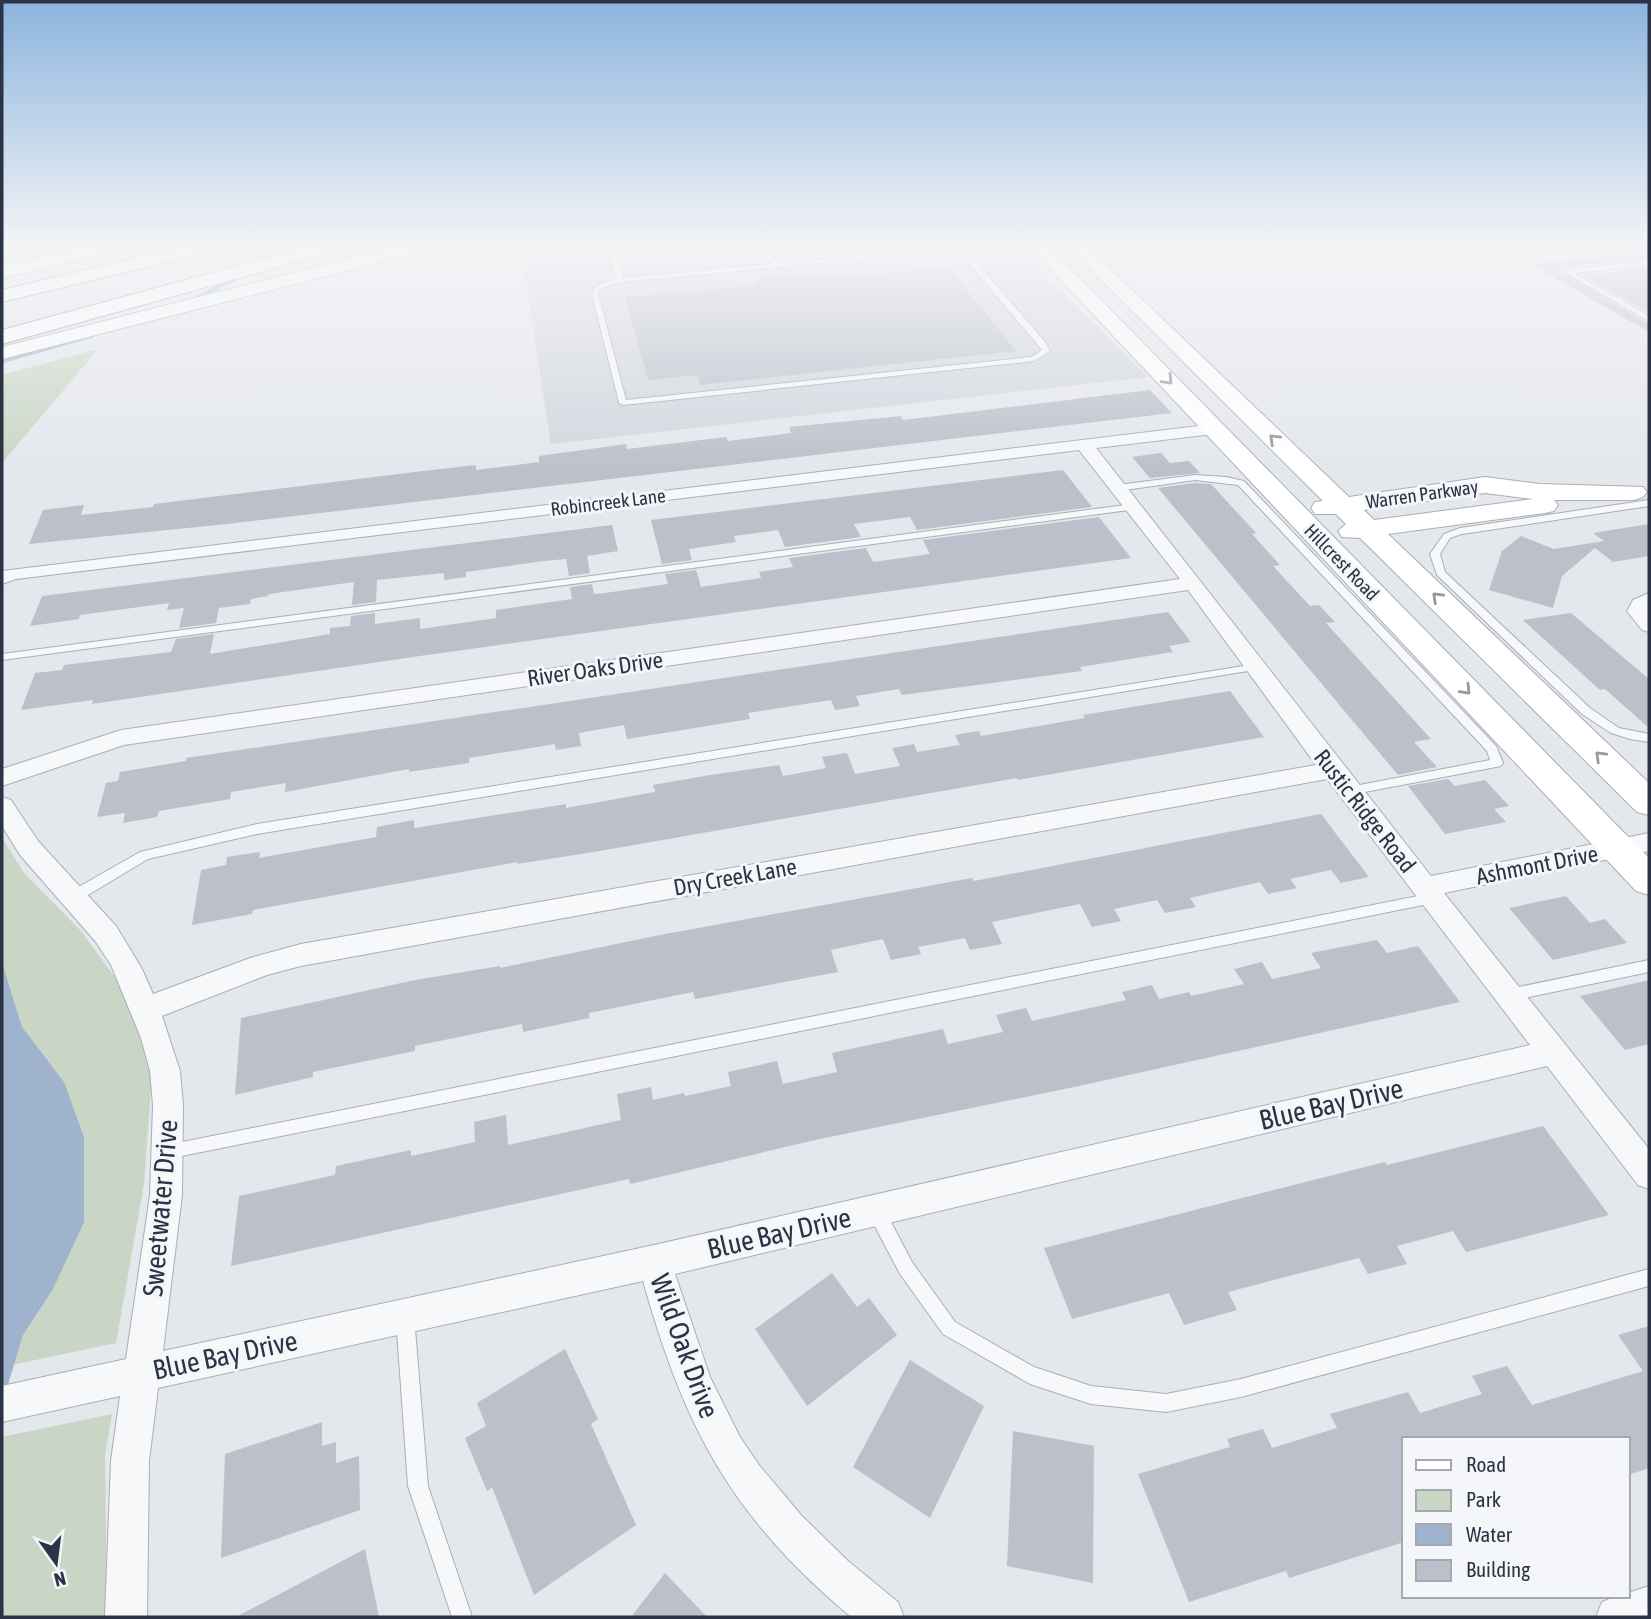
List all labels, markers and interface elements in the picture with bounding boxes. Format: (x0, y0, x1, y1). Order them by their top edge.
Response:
one-way arrow (1159, 372, 1172, 385)
one-way arrow (1269, 434, 1282, 447)
street label: Warren Parkway (1364, 475, 1480, 513)
street label: Robincreek Lane (549, 484, 667, 520)
street label: Hillcrest Road (1300, 519, 1384, 605)
one-way arrow (1432, 593, 1445, 606)
street label: River Oaks Drive (526, 647, 664, 691)
one-way arrow (1458, 682, 1471, 695)
street label: Rustic Ridge Road (1309, 744, 1421, 878)
one-way arrow (1595, 751, 1608, 764)
street label: Ashmont Drive (1474, 840, 1600, 890)
street label: Dry Creek Lane (671, 853, 799, 901)
street label: Blue Bay Drive (1256, 1072, 1406, 1136)
street label: Sweetwater Drive (136, 1118, 184, 1298)
street label: Blue Bay Drive (704, 1201, 854, 1265)
street label: Wild Oak Drive (644, 1270, 726, 1422)
street label: Blue Bay Drive (150, 1324, 300, 1386)
legend (1402, 1437, 1630, 1598)
text: Road (1466, 1452, 1506, 1476)
text: Park (1466, 1487, 1501, 1511)
text: Water (1466, 1522, 1513, 1546)
north arrow (21, 1528, 91, 1598)
text: Building (1466, 1557, 1530, 1581)
text: N (52, 1567, 68, 1592)

